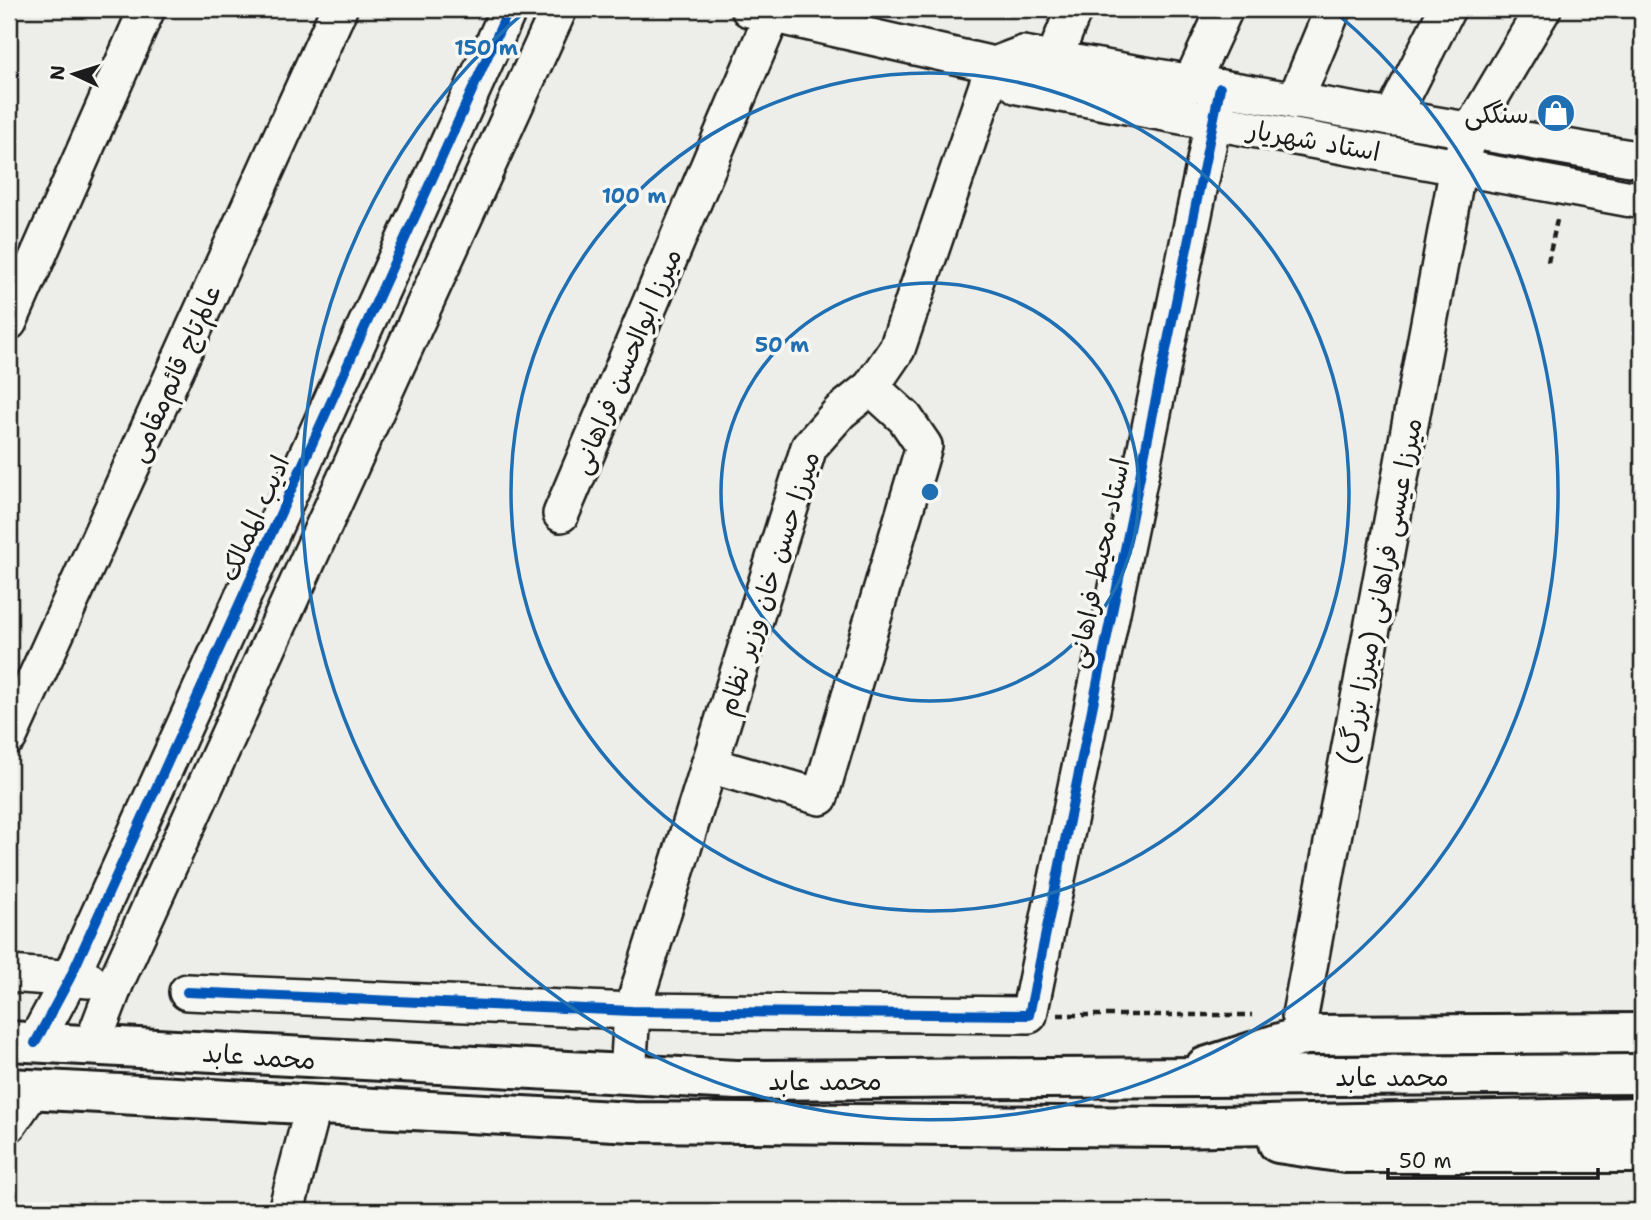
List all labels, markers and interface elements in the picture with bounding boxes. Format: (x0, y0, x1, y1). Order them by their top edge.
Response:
text: 150 m (454, 34, 518, 62)
north arrow (38, 38, 108, 108)
text: N (45, 64, 71, 81)
shop icon: سنگکی (1535, 92, 1577, 134)
place label: سنگکی (1464, 96, 1529, 131)
street label: استاد شهریار (1243, 111, 1383, 169)
text: 100 m (602, 182, 666, 210)
street label: میرزا ابوالحسن فراهانی (563, 243, 689, 479)
street label: عالم‌تاج قائم‌مقامی (119, 279, 231, 468)
text: 50 m (755, 331, 809, 359)
street label: میرزا عیسی فراهانی (میرزا بزرگ) (1328, 415, 1430, 767)
street label: میرزا حسن خان وزیر نظام (709, 446, 830, 720)
street label: ادیب الممالک (211, 450, 297, 586)
street label: استاد محیط فراهانی (1059, 455, 1137, 671)
centre of rings (918, 480, 942, 504)
street label: محمد عابد (201, 1035, 317, 1077)
street label: محمد عابد (1335, 1059, 1449, 1094)
street label: محمد عابد (768, 1063, 882, 1098)
scale bar (1388, 1136, 1598, 1180)
text: 50 m (1399, 1147, 1452, 1175)

